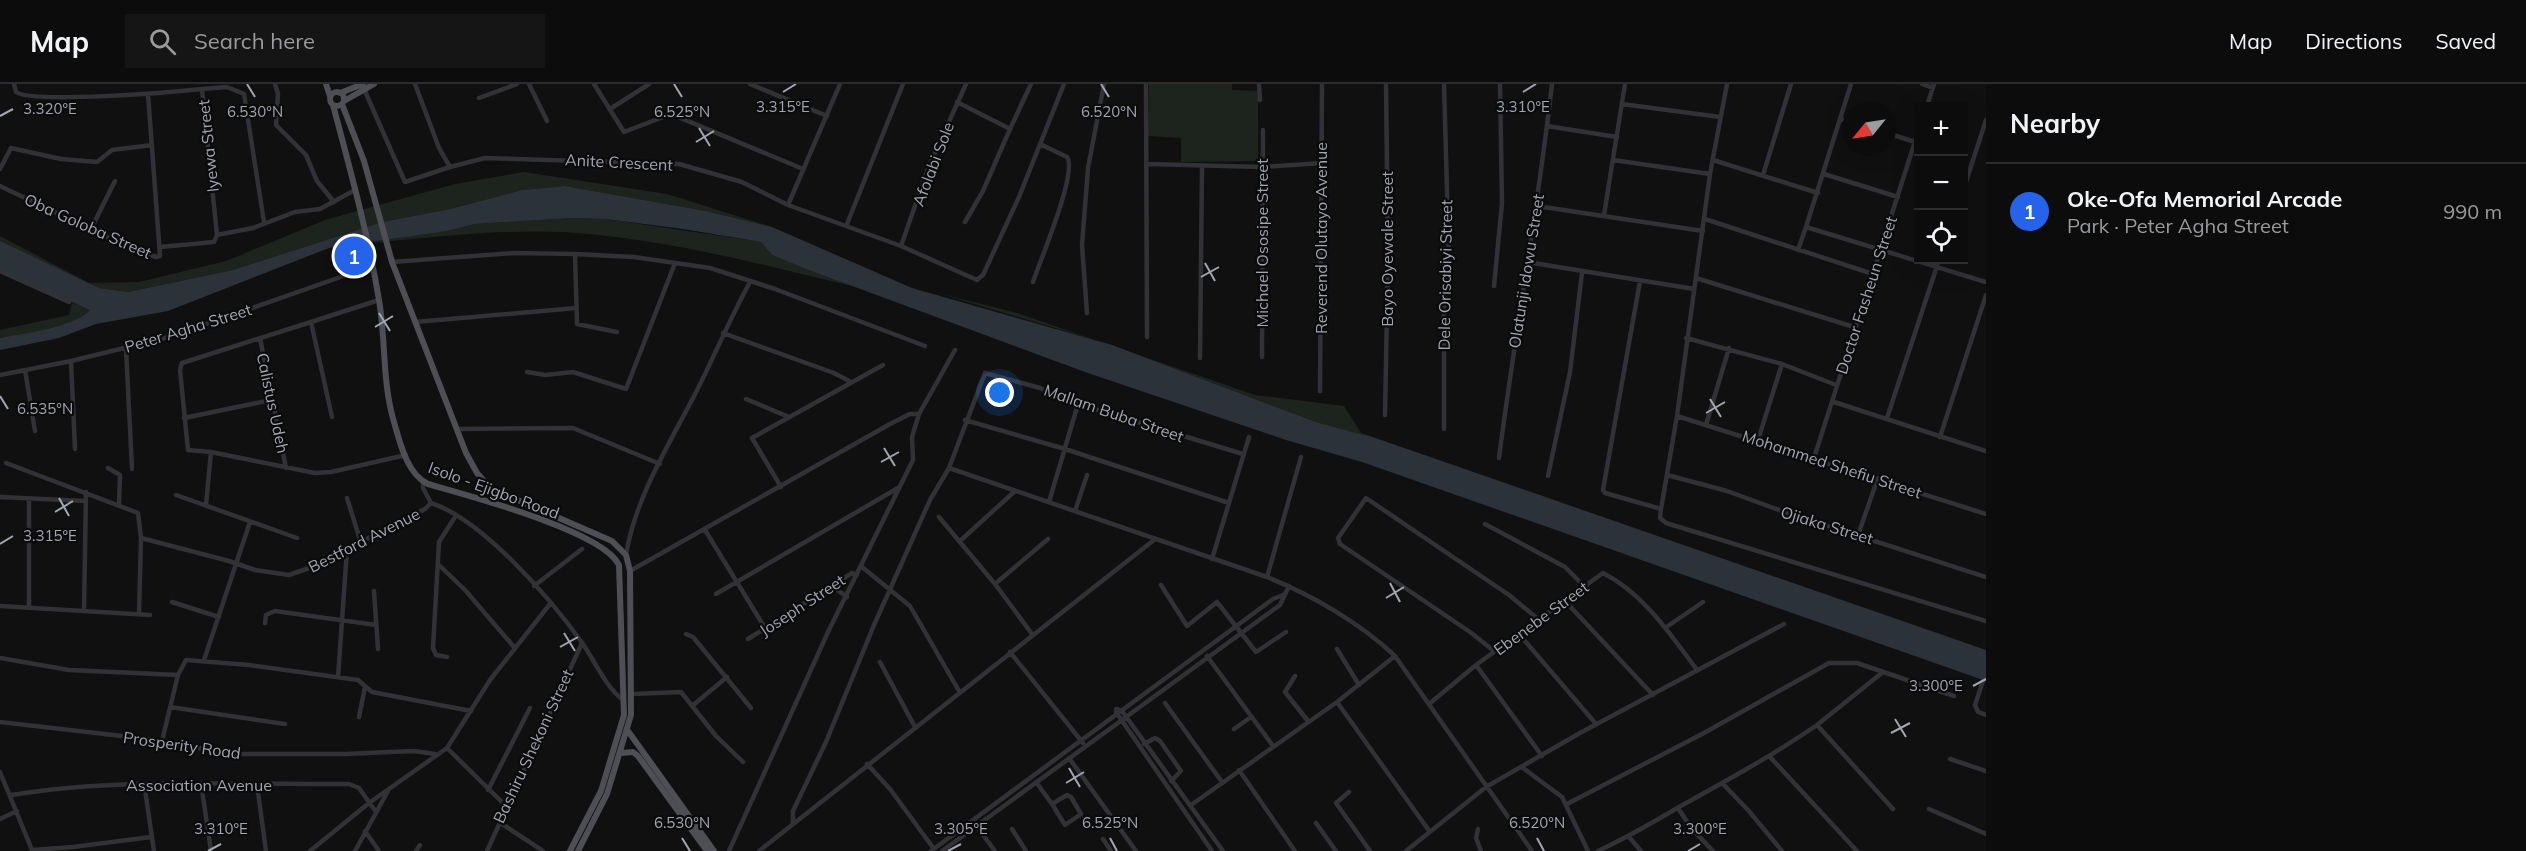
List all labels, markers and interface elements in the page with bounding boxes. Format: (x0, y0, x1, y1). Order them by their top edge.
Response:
search box (125, 14, 545, 68)
text: Map (30, 24, 89, 59)
icon: search (146, 25, 179, 58)
text: Search here (194, 27, 315, 55)
text: Map (2229, 28, 2272, 54)
text: Directions (2305, 28, 2402, 54)
text: Saved (2435, 28, 2496, 54)
text: 3.315°E (756, 97, 810, 116)
text: 3.310°E (1496, 97, 1550, 116)
street label: Iyewa Street (193, 98, 223, 193)
text: 3.320°E (23, 99, 77, 118)
text: 6.530°N (227, 102, 283, 121)
text: 6.525°N (654, 102, 710, 121)
text: 6.520°N (1081, 102, 1137, 121)
north arrow (1842, 102, 1896, 156)
map controls (1914, 102, 1968, 264)
button: + (1914, 102, 1968, 156)
text: Nearby (2010, 107, 2100, 140)
street label: Afolabi Sole (908, 119, 958, 209)
street label: Reverend Olutayo Avenue (1311, 142, 1331, 334)
street label: Anite Crescent (565, 149, 674, 175)
button: − (1914, 156, 1968, 210)
street label: Michael Ososipe Street (1252, 158, 1272, 328)
street label: Bayo Oyewale Street (1377, 171, 1397, 327)
text: Oke-Ofa Memorial Arcade (2067, 185, 2342, 213)
street label: Oba Goloba Street (21, 189, 155, 263)
street label: Olatunji Idowu Street (1504, 192, 1548, 350)
street label: Dele Orisabiyi Street (1434, 199, 1456, 351)
text: 1 (2024, 199, 2036, 224)
text: 990 m (2443, 199, 2502, 224)
button: locate (1914, 210, 1968, 264)
street label: Doctor Fasheun Street (1831, 213, 1901, 377)
text: Park · Peter Agha Street (2067, 213, 2289, 238)
pin: 1 (334, 234, 374, 279)
street label: Peter Agha Street (122, 299, 254, 357)
street label: Calistus Udeh (253, 351, 293, 455)
your location (985, 378, 1014, 407)
street label: Mallam Buba Street (1041, 380, 1187, 446)
text: 6.535°N (17, 399, 73, 418)
street label: Mohammed Shefiu Street (1740, 426, 1925, 503)
street label: Isolo - Ejigbo Road (426, 457, 562, 523)
street label: Ojiaka Street (1778, 501, 1876, 549)
street label: Bestford Avenue (305, 503, 423, 577)
text: 3.315°E (23, 526, 77, 545)
street label: Joseph Street (755, 570, 849, 640)
street label: Ebenebe Street (1490, 577, 1593, 659)
street label: Bashiru Shekoni Street (489, 665, 578, 826)
text: 3.300°E (1909, 676, 1963, 695)
street label: Prosperity Road (122, 727, 242, 763)
street label: Association Avenue (126, 775, 272, 795)
text: 6.530°N (654, 813, 710, 832)
text: 6.525°N (1082, 813, 1138, 832)
text: 6.520°N (1509, 813, 1565, 832)
text: 3.310°E (194, 819, 248, 838)
text: 3.305°E (934, 819, 988, 838)
text: 3.300°E (1673, 819, 1727, 838)

